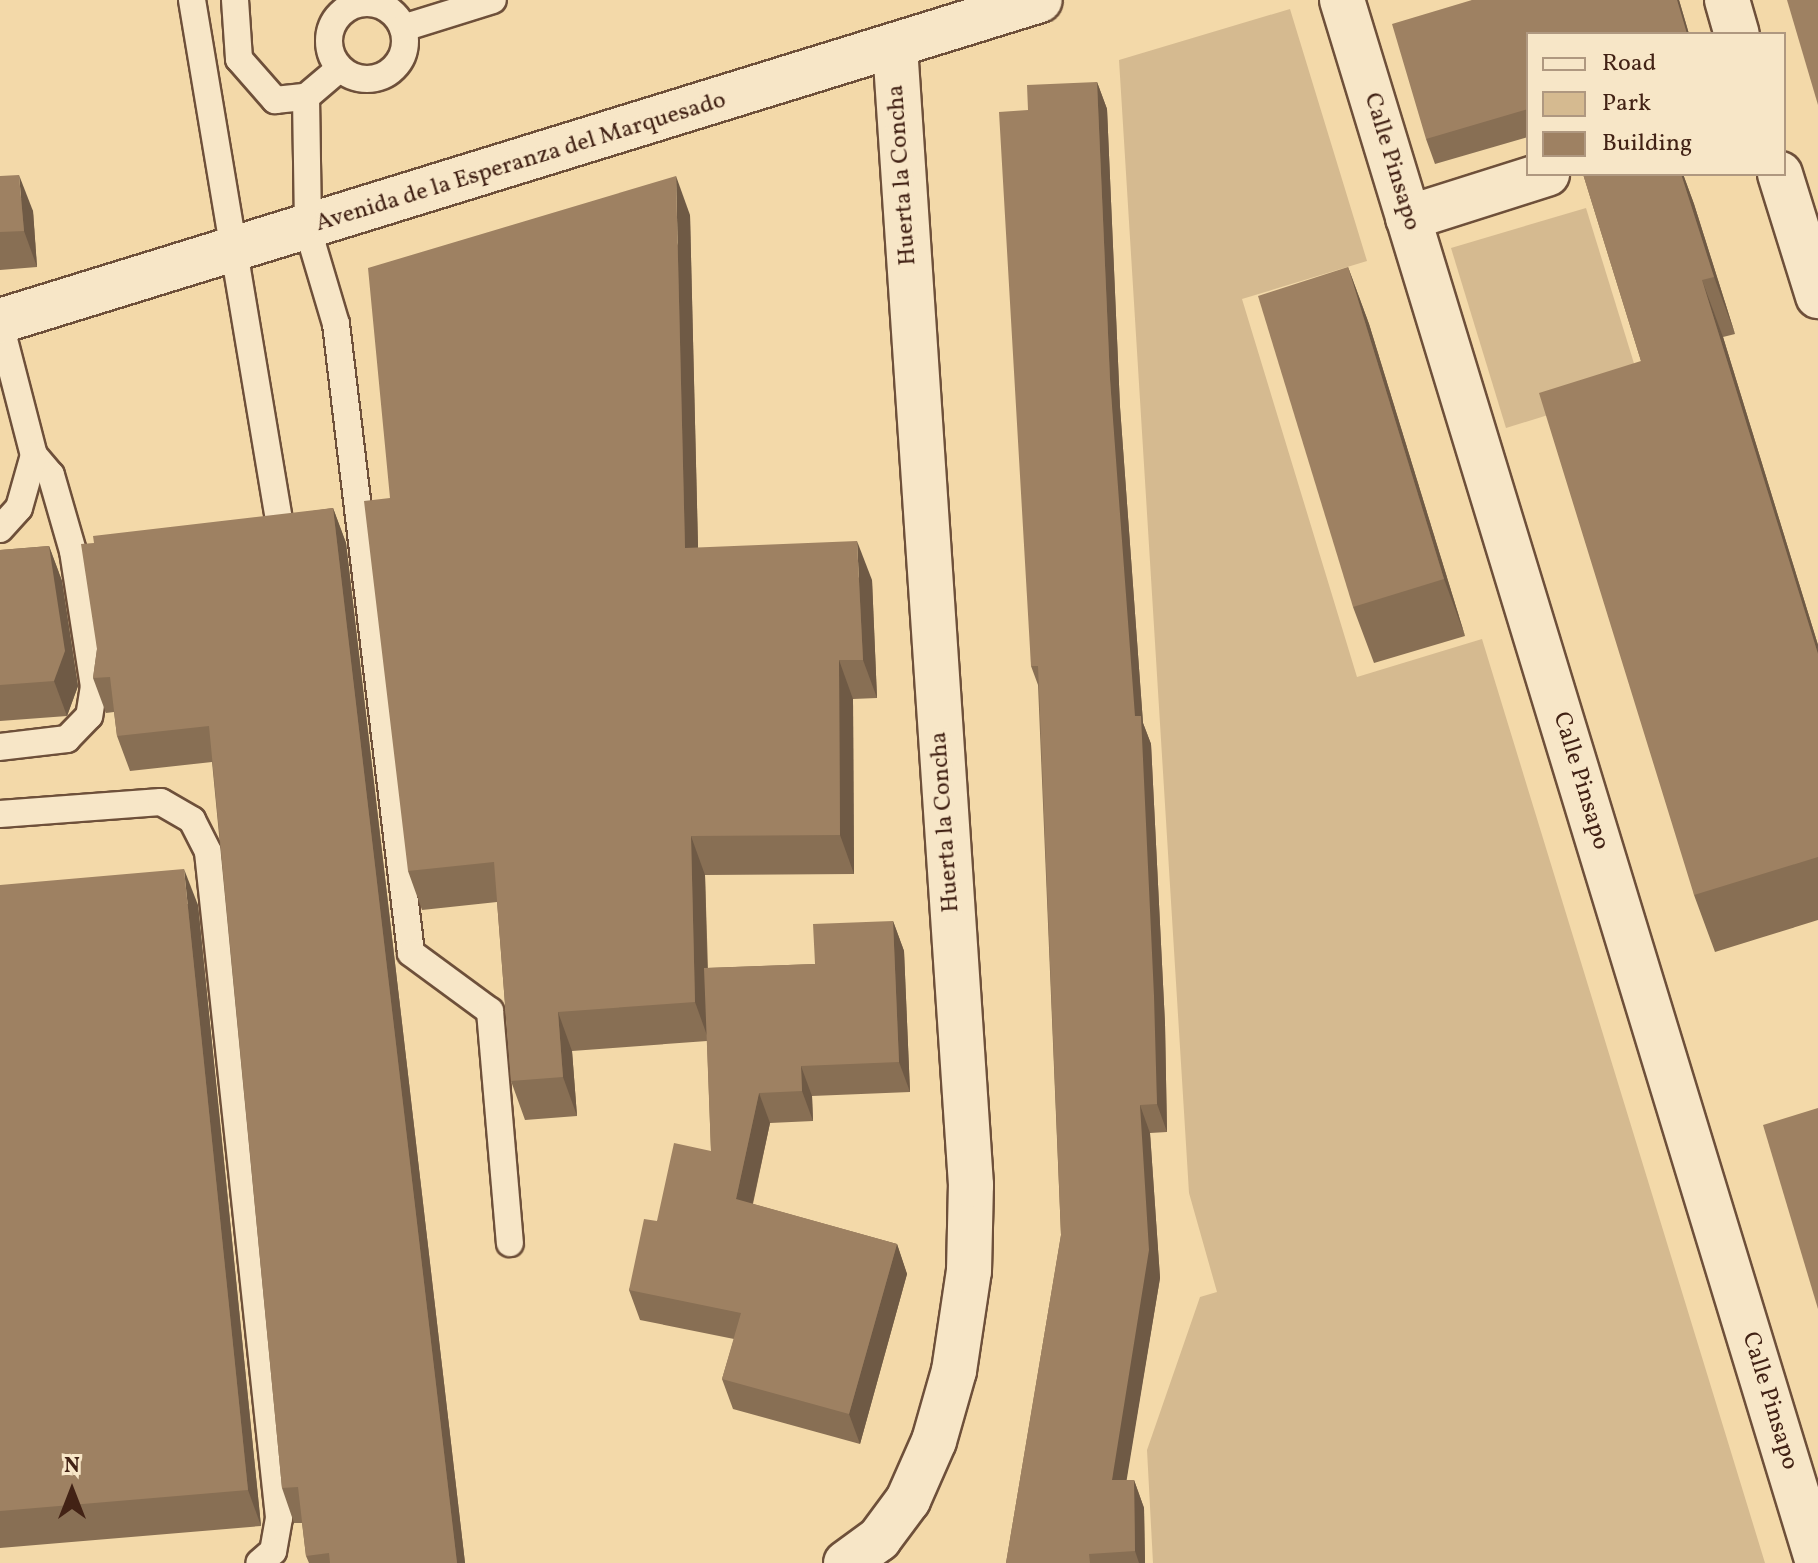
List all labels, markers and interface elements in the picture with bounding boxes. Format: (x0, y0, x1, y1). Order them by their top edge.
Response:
legend (1526, 32, 1786, 176)
text: Road (1602, 47, 1656, 81)
street label: Huerta la Concha (882, 84, 924, 266)
street label: Avenida de la Esperanza del Marquesado (312, 87, 730, 239)
text: Park (1602, 87, 1651, 121)
street label: Calle Pinsapo (1356, 90, 1426, 234)
text: Building (1602, 127, 1692, 161)
street label: Calle Pinsapo (1545, 709, 1615, 853)
street label: Huerta la Concha (925, 731, 967, 913)
street label: Calle Pinsapo (1734, 1329, 1804, 1473)
north arrow (32, 1451, 112, 1531)
text: N (64, 1451, 80, 1482)

